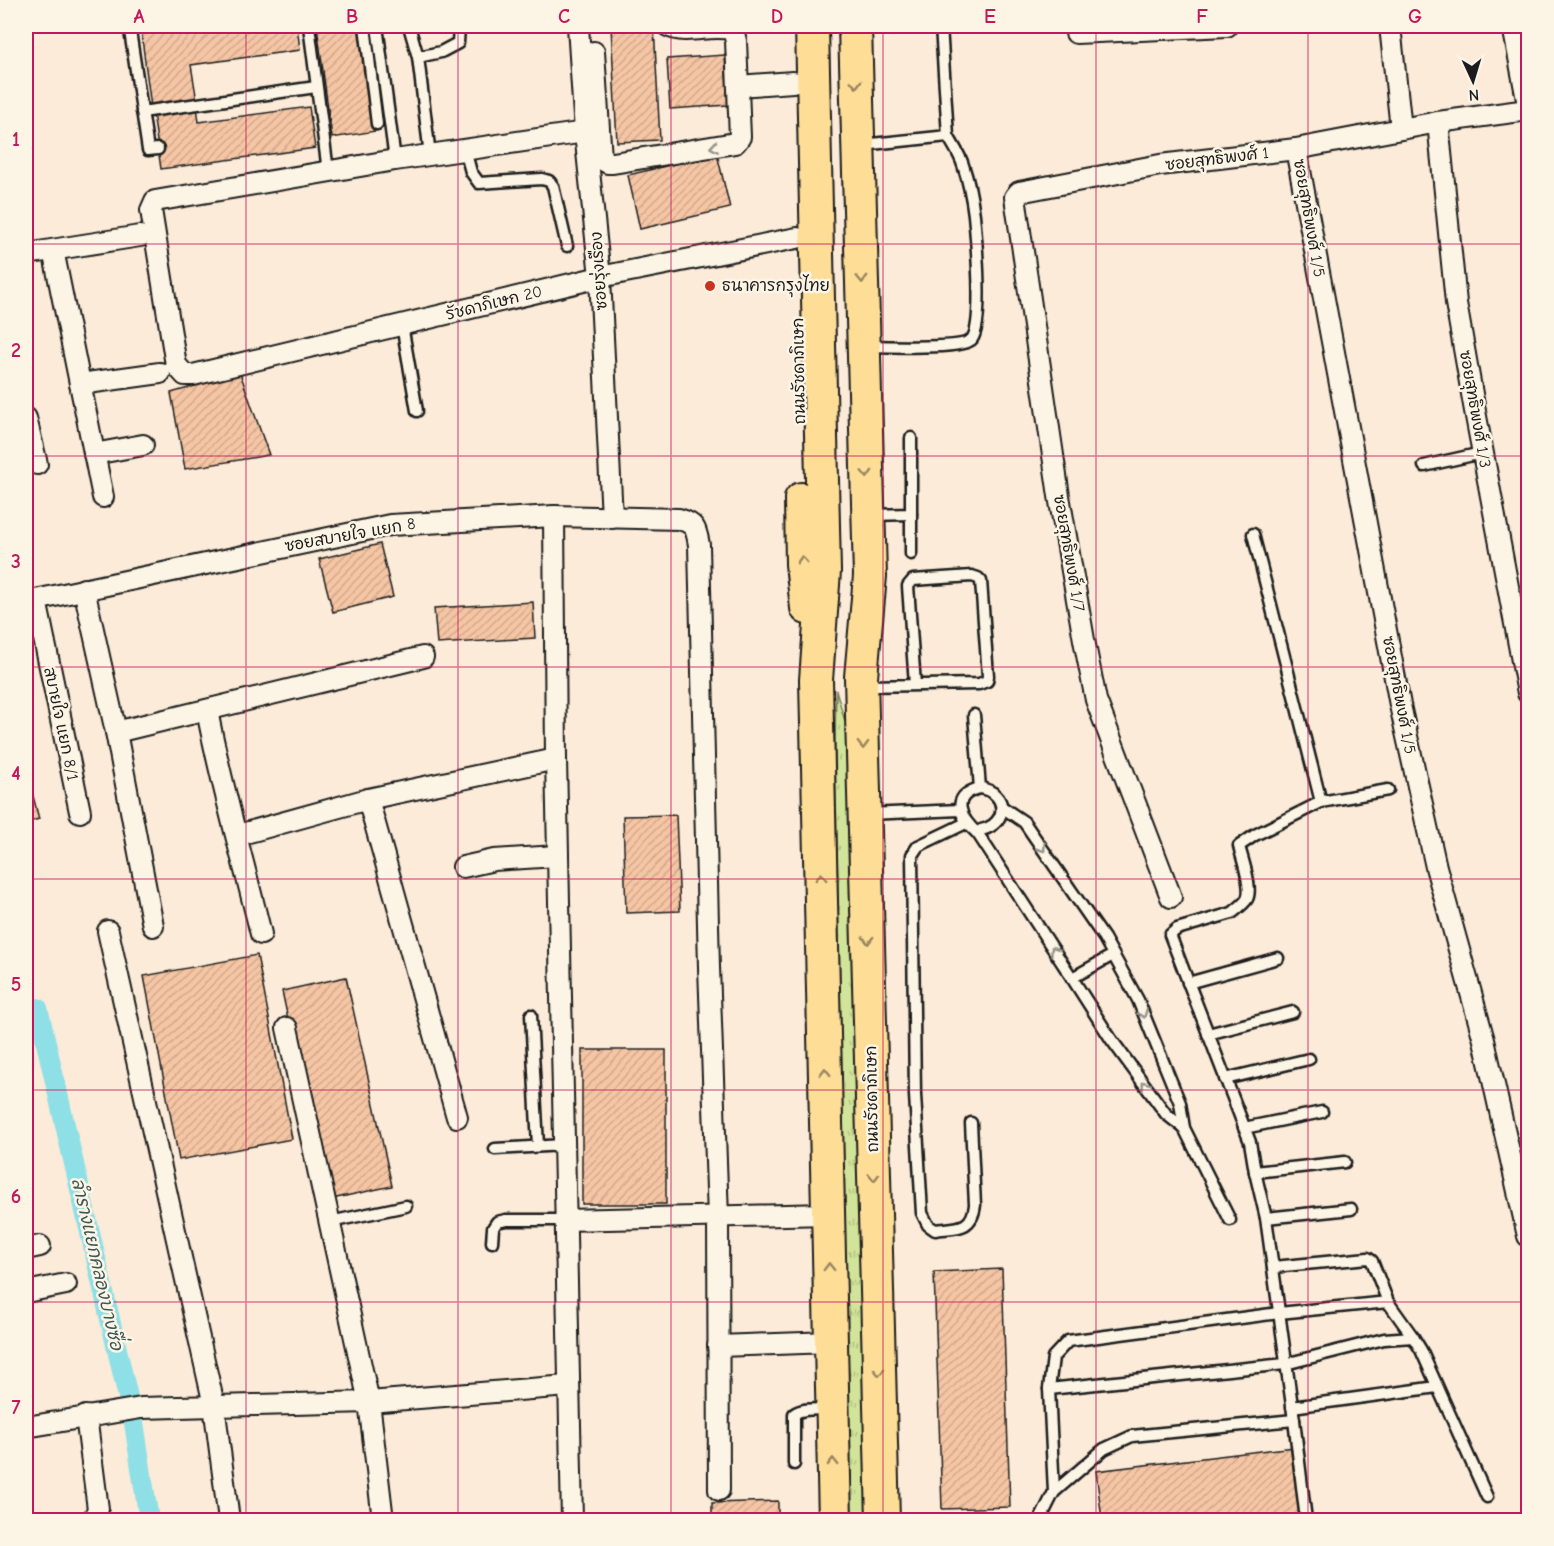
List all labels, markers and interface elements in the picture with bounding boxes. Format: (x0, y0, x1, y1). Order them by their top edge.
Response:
text: A (133, 5, 145, 28)
text: B (346, 5, 358, 28)
text: C (558, 5, 570, 28)
text: D (771, 5, 783, 28)
text: E (984, 5, 996, 28)
text: F (1196, 5, 1208, 28)
text: G (1408, 5, 1422, 28)
north arrow (1443, 51, 1503, 111)
one-way arrow (850, 79, 863, 88)
text: N (1468, 86, 1480, 104)
text: 1 (12, 128, 20, 151)
one-way arrow (710, 141, 719, 153)
street label: ซอยสุทธิพงศ์ 1 (1164, 141, 1270, 177)
street label: ซอยสุทธิพงศ์ 1/5 (1287, 157, 1331, 279)
street label: ซอยรุ่งเรือง (584, 231, 614, 311)
place label: ธนาคารกรุงไทย (722, 274, 830, 298)
one-way arrow (856, 274, 868, 283)
marker: ธนาคารกรุงไทย (703, 279, 717, 293)
street label: รัชดาภิเษก 20 (444, 280, 544, 324)
street label: ถนนรัชดาภิเษก (787, 317, 809, 425)
text: 2 (11, 339, 21, 362)
street label: ซอยสุทธิพงศ์ 1/3 (1453, 348, 1497, 470)
one-way arrow (861, 469, 874, 478)
street label: ซอยสุทธิพงศ์ 1/7 (1047, 493, 1091, 614)
street label: ซอยสบายใจ แยก 8 (283, 512, 417, 555)
text: 3 (11, 550, 21, 573)
one-way arrow (796, 555, 809, 564)
street label: ซอยสุทธิพงศ์ 1/5 (1376, 634, 1422, 756)
street label: สบายใจ แยก 8/1 (40, 665, 85, 782)
one-way arrow (857, 741, 869, 750)
text: 4 (11, 762, 21, 785)
one-way arrow (1035, 841, 1046, 852)
one-way arrow (814, 873, 827, 882)
one-way arrow (862, 935, 874, 944)
one-way arrow (1050, 946, 1061, 957)
text: 5 (11, 973, 21, 996)
one-way arrow (1136, 1008, 1148, 1019)
street label: ถนนรัชดาภิเษก (860, 1045, 882, 1153)
one-way arrow (819, 1068, 831, 1077)
one-way arrow (1142, 1081, 1153, 1092)
one-way arrow (868, 1172, 880, 1181)
water label: ลำรางแยกคลองบางซื่อ (67, 1174, 134, 1354)
text: 6 (11, 1185, 21, 1208)
one-way arrow (823, 1263, 835, 1272)
one-way arrow (873, 1367, 885, 1376)
text: 7 (12, 1396, 21, 1419)
one-way arrow (827, 1458, 840, 1467)

